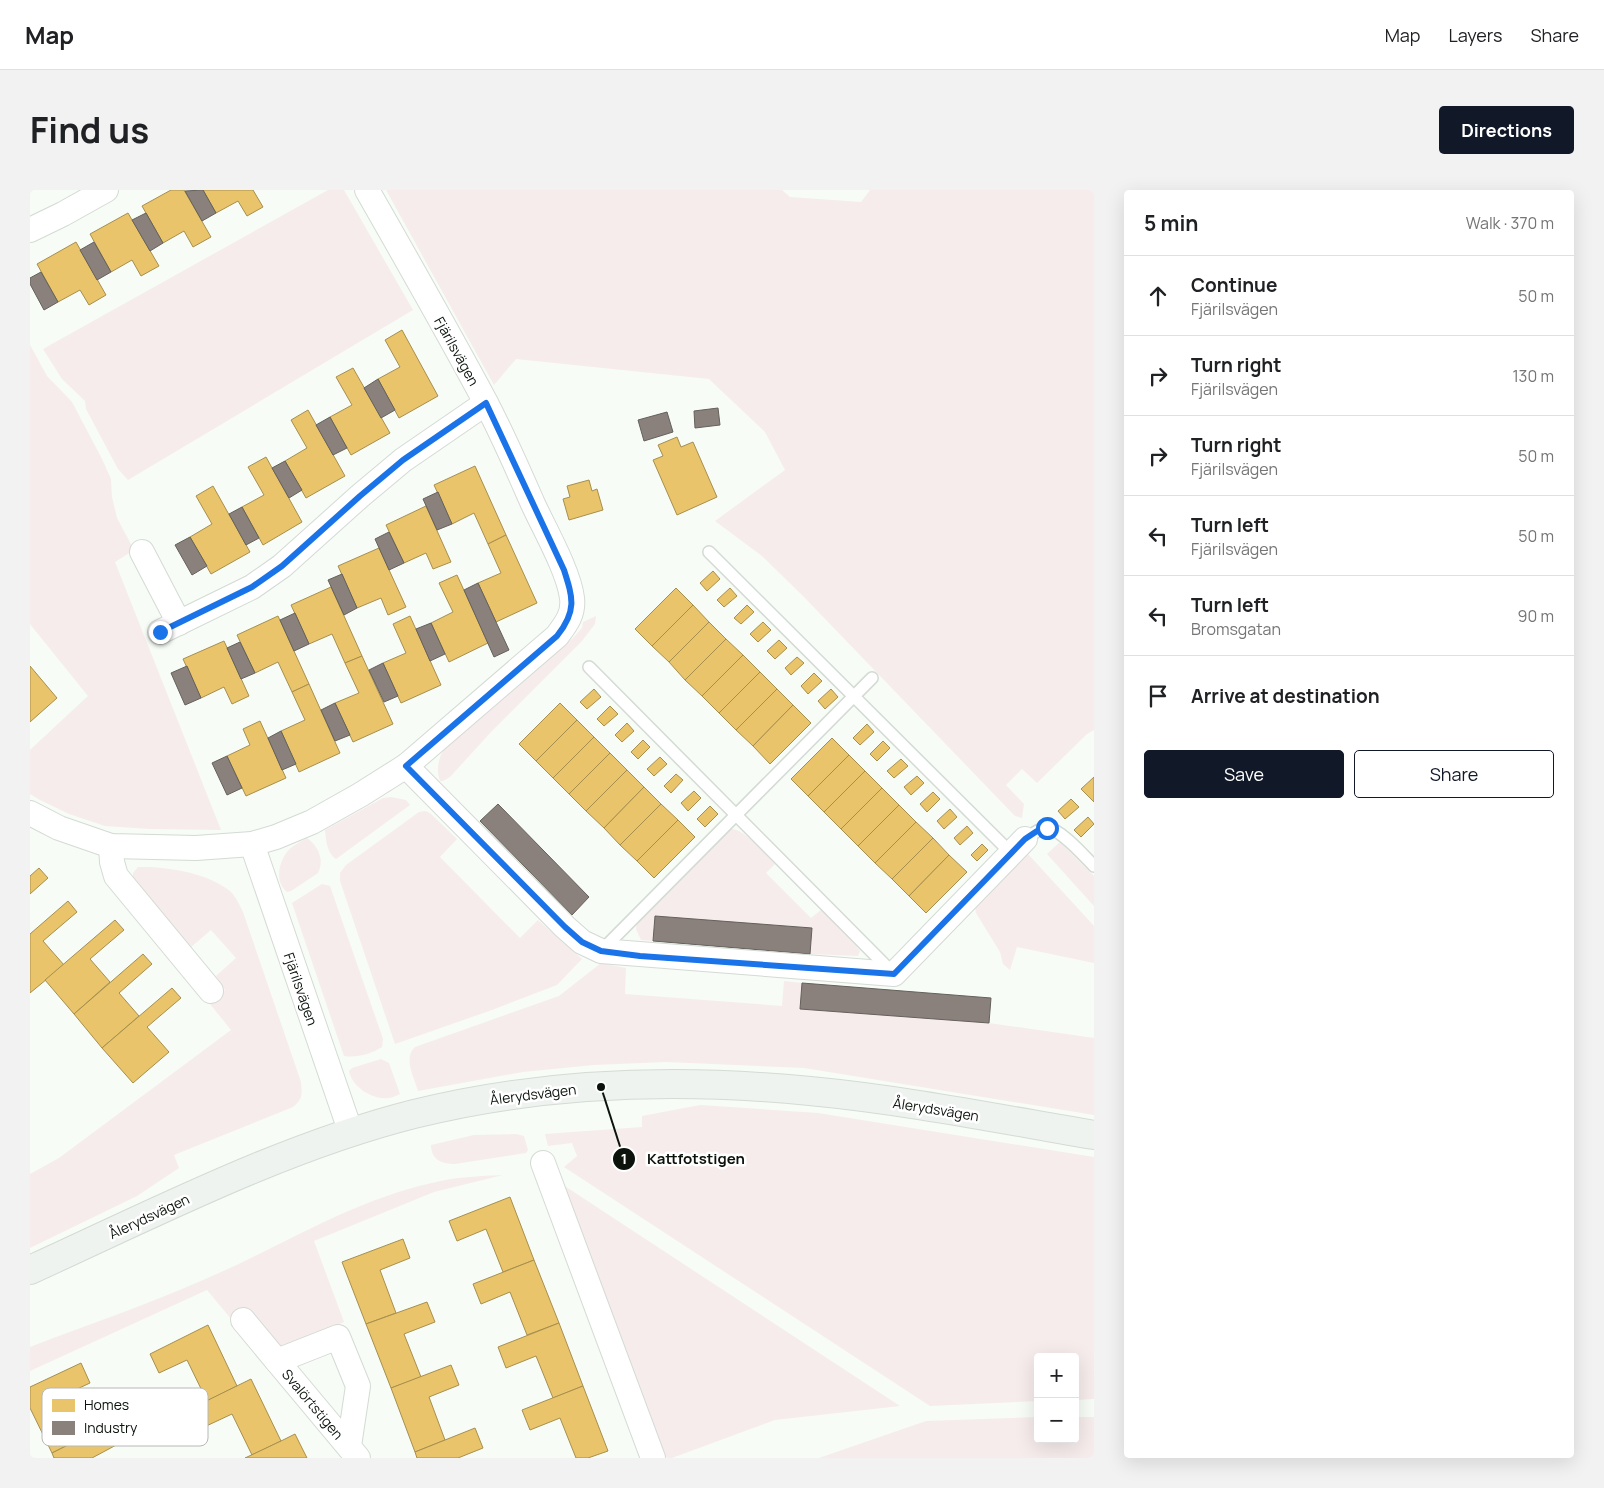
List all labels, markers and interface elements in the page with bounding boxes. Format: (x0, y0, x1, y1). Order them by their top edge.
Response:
text: Map (25, 18, 74, 51)
text: Map (1385, 23, 1420, 47)
text: Layers (1448, 23, 1502, 47)
text: Share (1530, 23, 1579, 47)
text: Find us (30, 106, 149, 154)
button: Directions (1439, 106, 1574, 154)
text: 5 min (1144, 209, 1198, 237)
text: Walk · 370 m (1466, 212, 1554, 234)
text: Continue (1191, 272, 1277, 298)
icon: ahead (1144, 282, 1172, 310)
text: 50 m (1518, 285, 1554, 307)
text: Fjärilsvägen (1191, 298, 1278, 320)
street label: Fjärilsvägen (430, 313, 484, 389)
text: Turn right (1191, 352, 1281, 378)
icon: right (1144, 362, 1172, 390)
text: 130 m (1512, 365, 1554, 387)
text: Fjärilsvägen (1191, 378, 1278, 400)
text: Turn right (1191, 432, 1281, 458)
icon: right (1144, 442, 1172, 470)
text: 50 m (1518, 445, 1554, 467)
text: Fjärilsvägen (1191, 458, 1278, 480)
text: Turn left (1191, 512, 1269, 538)
icon: left (1144, 522, 1172, 550)
text: 50 m (1518, 525, 1554, 547)
text: Fjärilsvägen (1191, 538, 1278, 560)
text: Turn left (1191, 592, 1269, 618)
icon: left (1144, 602, 1172, 630)
text: 90 m (1518, 605, 1554, 627)
text: Bromsgatan (1191, 618, 1281, 640)
route end (149, 621, 172, 644)
icon: arrive (1144, 682, 1172, 710)
text: Arrive at destination (1191, 683, 1380, 709)
button: Save (1144, 750, 1344, 798)
button: Share (1354, 750, 1554, 798)
route start (1036, 817, 1059, 840)
street label: Fjärilsvägen (280, 950, 322, 1028)
street label: Ålerydsvägen (489, 1079, 577, 1109)
street label: Ålerydsvägen (892, 1093, 980, 1125)
callout: Kattfotstigen (612, 1144, 755, 1174)
text: 1 (621, 1148, 627, 1169)
text: Kattfotstigen (647, 1148, 745, 1169)
street label: Ålerydsvägen (106, 1189, 192, 1243)
map controls (1034, 1353, 1079, 1443)
button: + (1034, 1353, 1079, 1398)
street label: Svalörtstigen (278, 1365, 348, 1443)
legend (42, 1388, 208, 1446)
text: Homes (84, 1395, 129, 1414)
button: − (1034, 1398, 1079, 1443)
text: Industry (84, 1418, 138, 1437)

